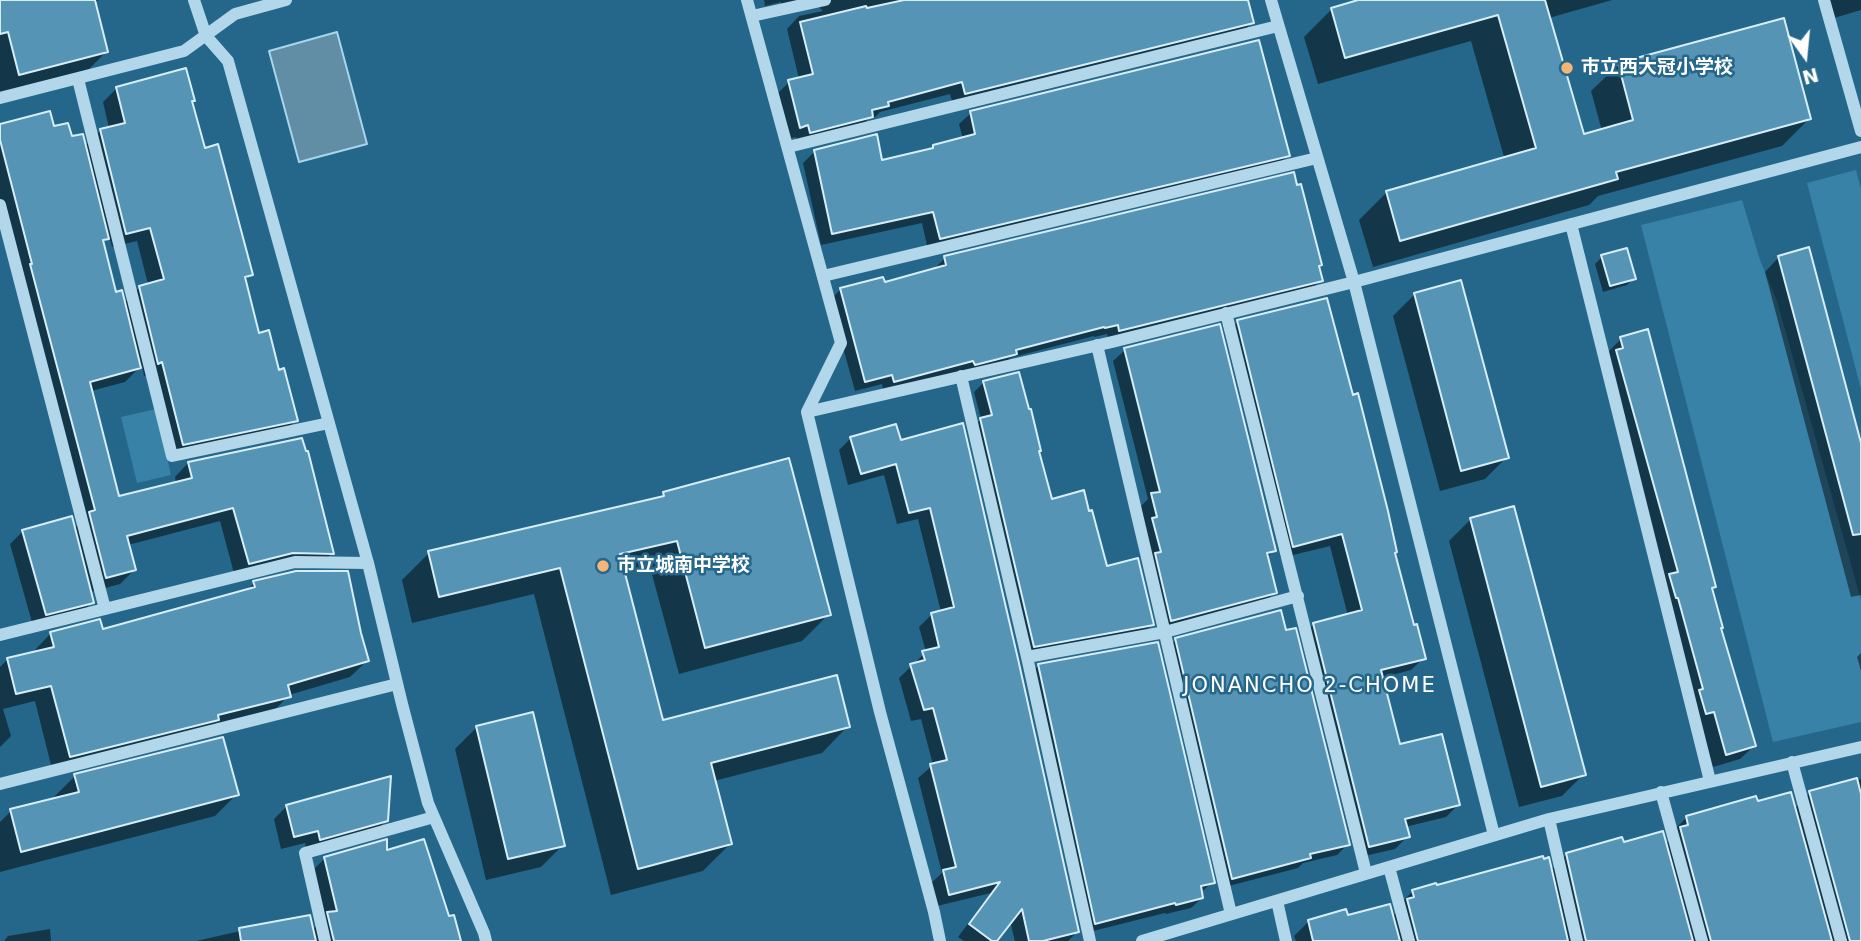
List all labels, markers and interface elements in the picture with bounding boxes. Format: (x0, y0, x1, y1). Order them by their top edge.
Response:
north arrow (1770, 21, 1840, 91)
place label: 市立西大冠小学校 (1581, 57, 1733, 79)
marker: 市立西大冠小学校 (1559, 60, 1575, 76)
text: N (1800, 64, 1821, 89)
place label: 市立城南中学校 (617, 555, 750, 577)
marker: 市立城南中学校 (595, 558, 611, 574)
district label: JONANCHO 2-CHOME (1185, 674, 1435, 700)

